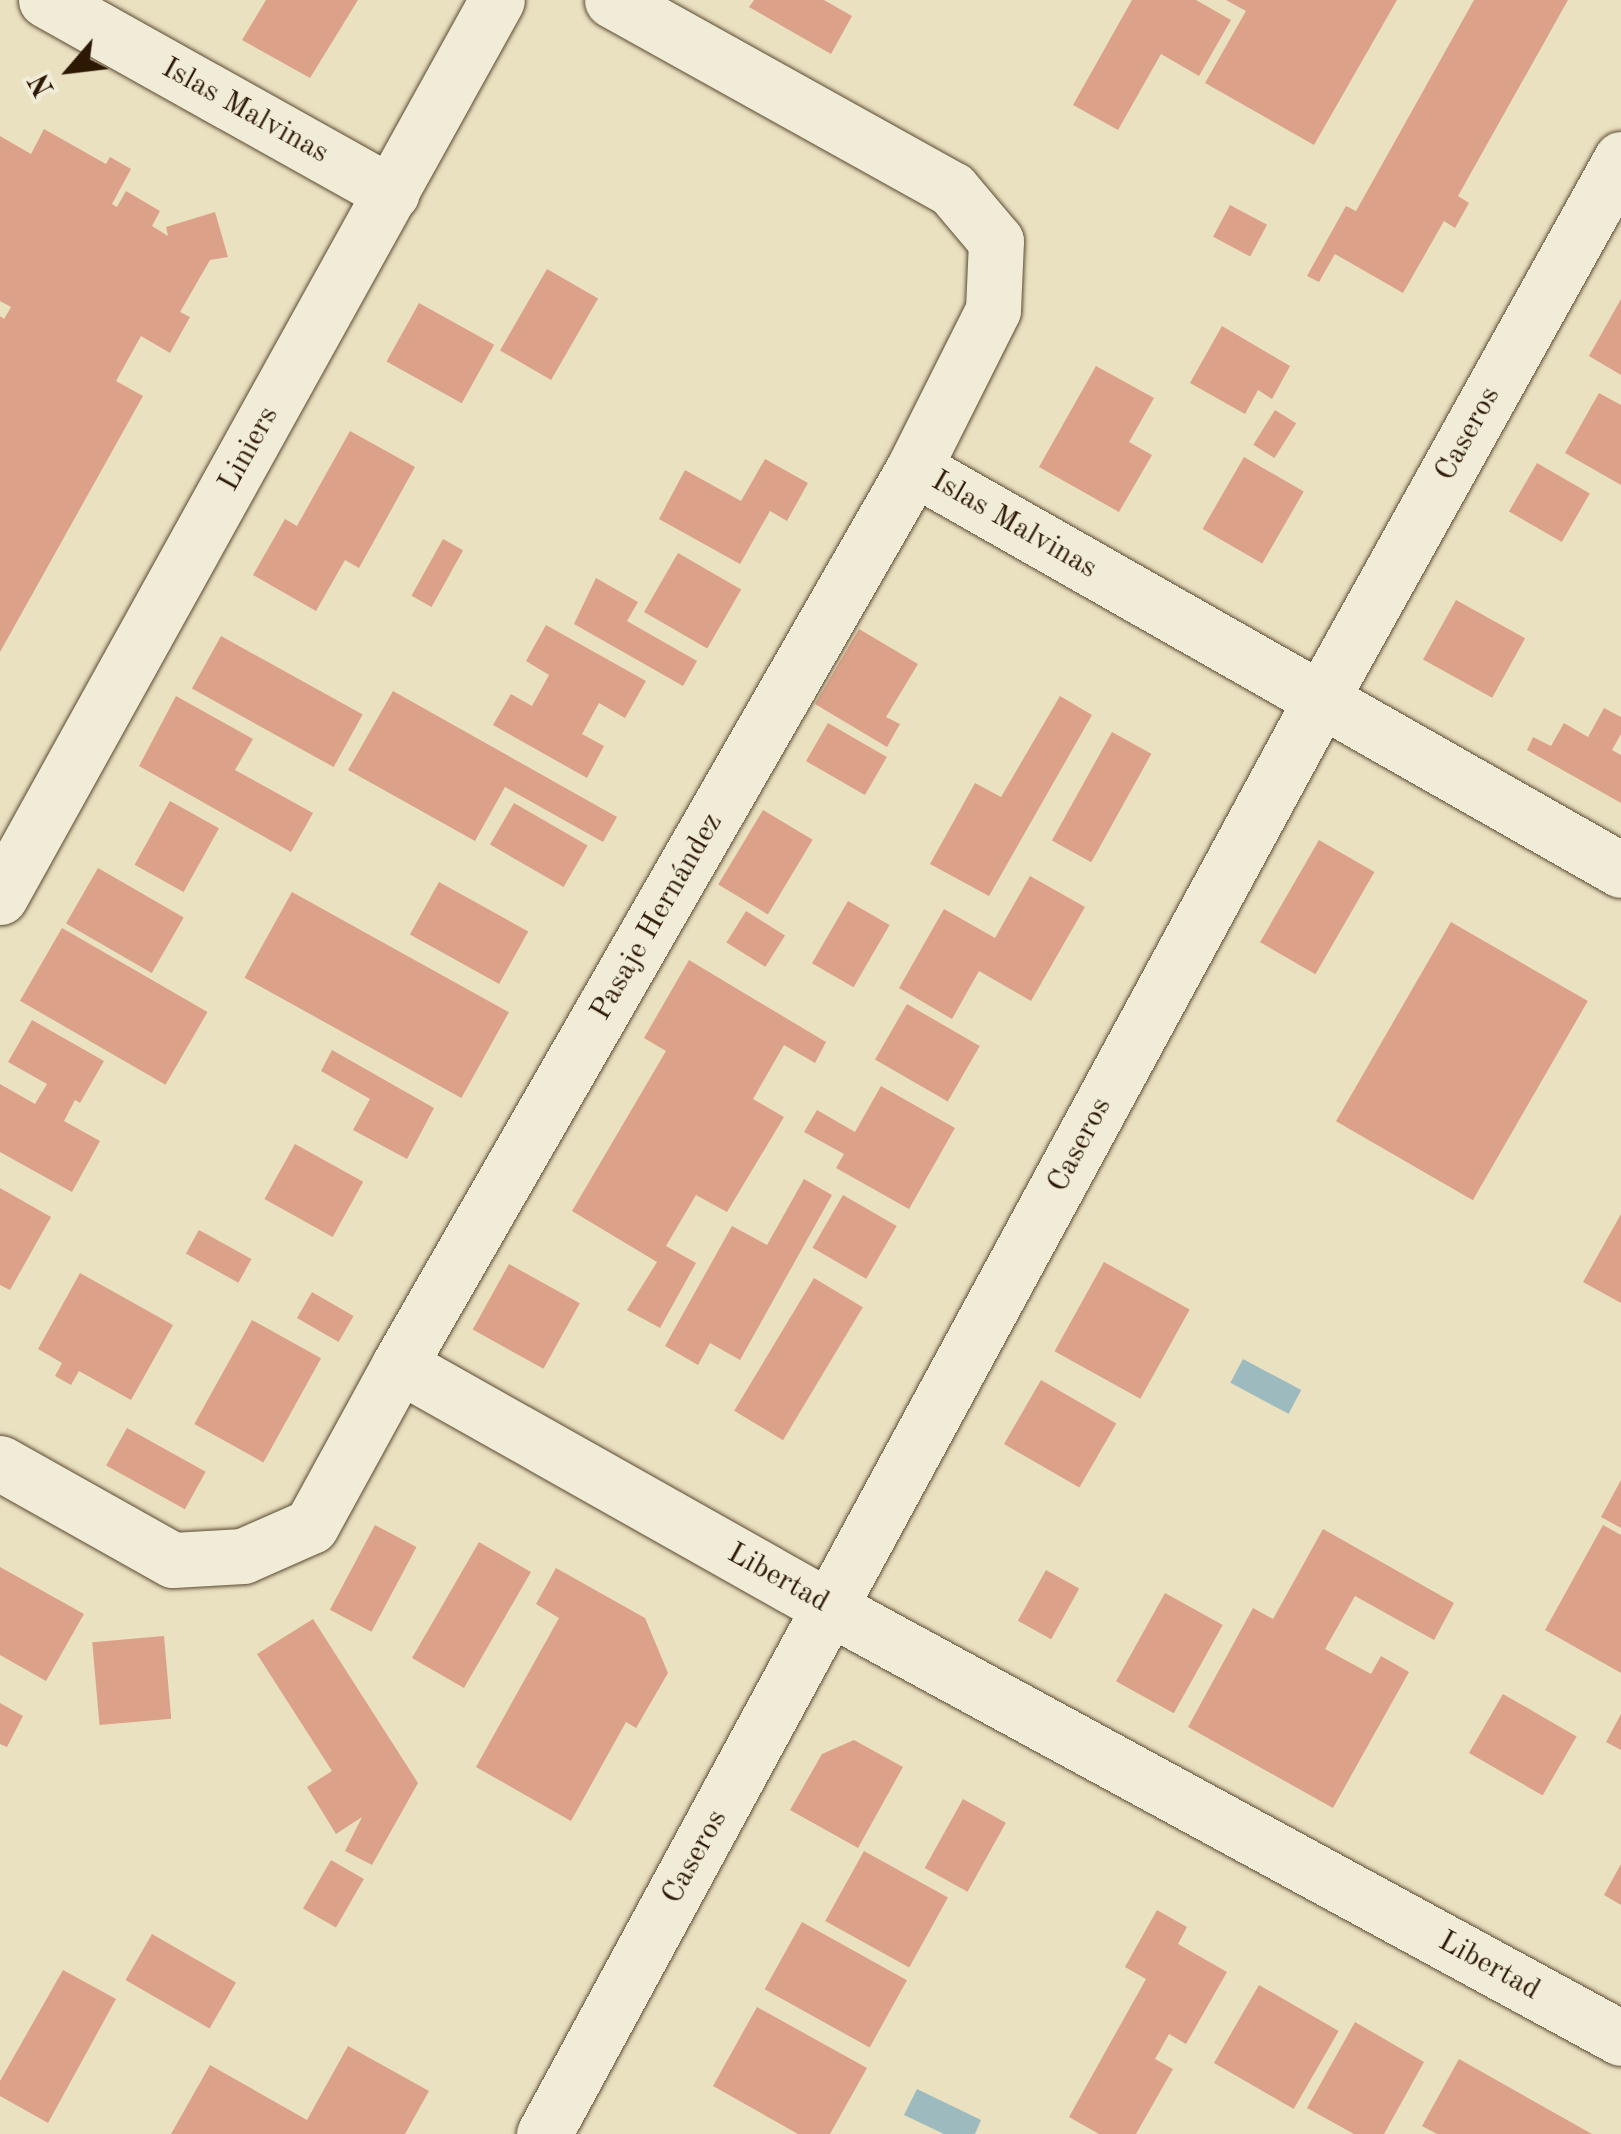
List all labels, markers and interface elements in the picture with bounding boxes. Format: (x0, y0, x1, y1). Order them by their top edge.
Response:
north arrow (20, 20, 120, 120)
street label: Islas Malvinas (155, 50, 335, 172)
text: N (26, 68, 61, 100)
street label: Caseros (1428, 381, 1508, 487)
street label: Liniers (211, 400, 287, 498)
street label: Islas Malvinas (925, 463, 1103, 587)
street label: Pasaje Hernández (583, 807, 731, 1027)
street label: Caseros (1040, 1092, 1120, 1198)
street label: Libertad (721, 1535, 835, 1621)
street label: Caseros (655, 1804, 735, 1910)
street label: Libertad (1432, 1923, 1546, 2009)

